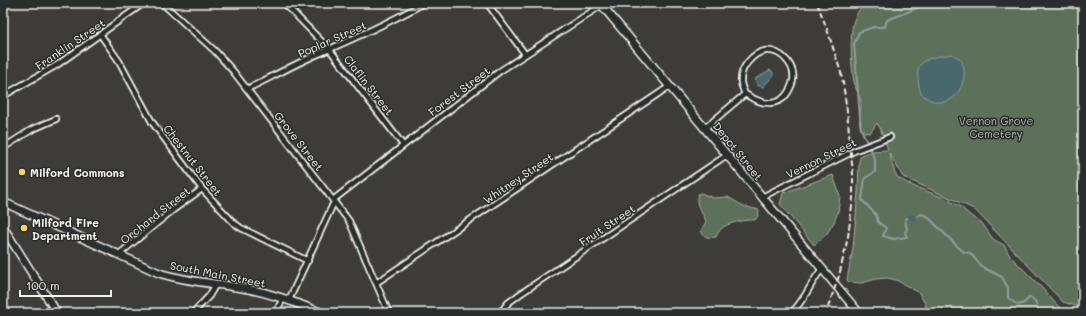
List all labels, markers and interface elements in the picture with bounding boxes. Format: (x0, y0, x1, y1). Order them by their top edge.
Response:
street label: Franklin Street (32, 15, 108, 73)
street label: Poplar Street (295, 17, 369, 61)
street label: Claflin Street (341, 52, 397, 118)
street label: Forest Street (425, 63, 493, 119)
street label: Grove Street (271, 108, 327, 174)
park label: Vernon Grove Cemetery (959, 113, 1033, 141)
street label: Depot Street (710, 119, 766, 183)
street label: Chestnut Street (160, 121, 226, 199)
street label: Vernon Street (783, 134, 859, 182)
street label: Whitney Street (480, 149, 556, 207)
place label: Milford Commons (30, 165, 125, 180)
marker: Milford Commons (17, 167, 27, 177)
street label: Orchard Street (117, 183, 193, 247)
street label: Fruit Street (576, 201, 638, 249)
place label: Milford Fire Department (32, 215, 99, 243)
marker: Milford Fire Department (19, 223, 29, 233)
street label: South Main Street (169, 257, 267, 291)
scale bar (20, 272, 111, 298)
text: 100 m (26, 277, 60, 293)

